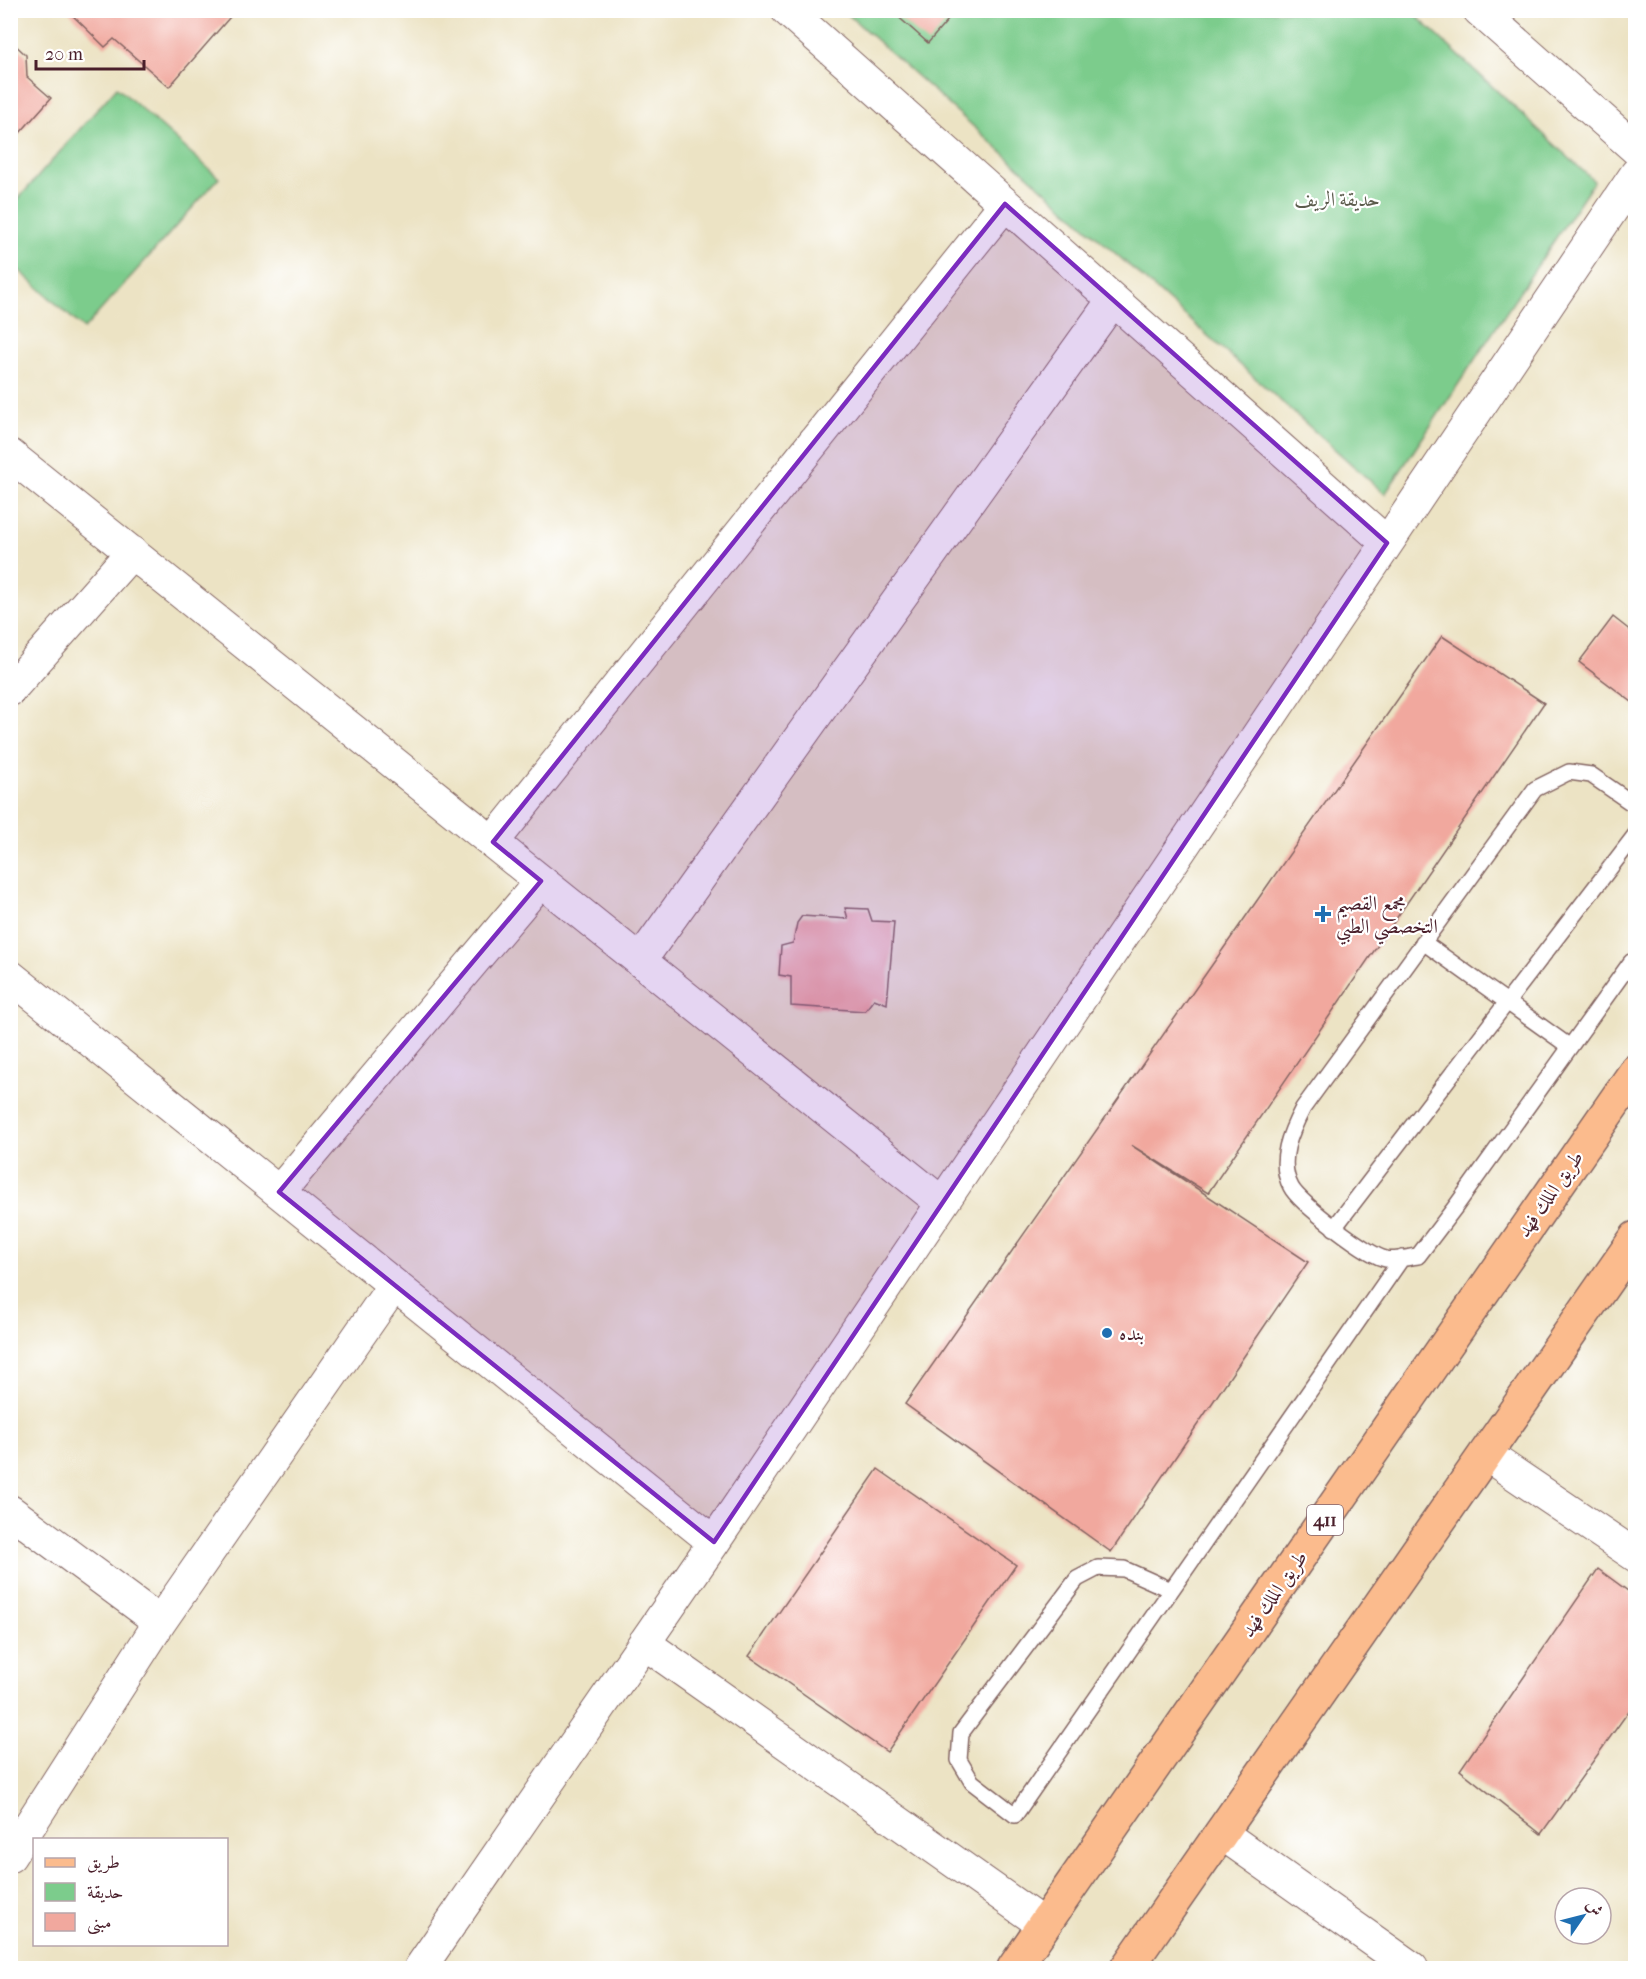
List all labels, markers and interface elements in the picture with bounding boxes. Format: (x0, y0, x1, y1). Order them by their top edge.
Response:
scale bar (36, 33, 144, 71)
text: 20 m (45, 44, 83, 65)
park label: حديقة الريف (1294, 188, 1380, 212)
place label: مجمع القصيم التخصصي الطبي (1336, 892, 1438, 945)
marker: مجمع القصيم التخصصي الطبي (1314, 905, 1332, 923)
street label: طريق الملك فهد (1512, 1146, 1589, 1242)
place label: بنده (1119, 1322, 1144, 1345)
marker: بنده (1100, 1326, 1114, 1340)
road number: 411 (1307, 1505, 1343, 1535)
street label: طريق الملك فهد (1236, 1546, 1313, 1642)
legend (33, 1838, 228, 1946)
text: طريق (87, 1852, 120, 1874)
text: حديقة (87, 1882, 123, 1903)
north arrow (1553, 1886, 1613, 1946)
text: ش (1583, 1896, 1607, 1920)
text: مبنى (87, 1912, 112, 1935)

